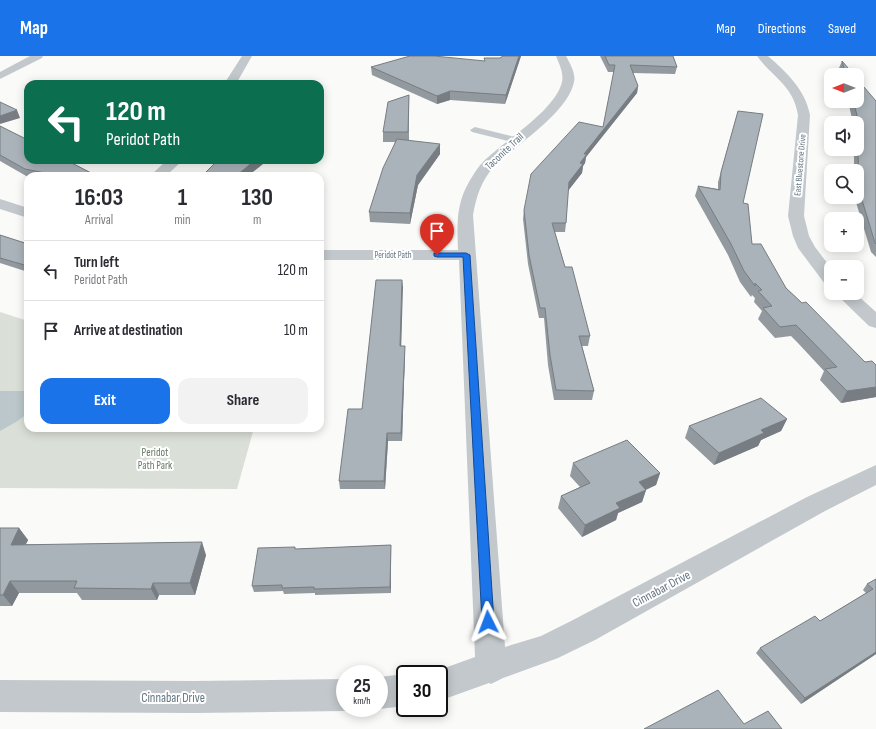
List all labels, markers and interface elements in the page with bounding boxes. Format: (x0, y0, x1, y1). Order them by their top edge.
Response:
text: Map (20, 17, 48, 40)
text: Map (716, 20, 736, 37)
text: Directions (758, 20, 806, 37)
text: Saved (828, 20, 856, 37)
north arrow (824, 68, 864, 108)
map controls (824, 68, 864, 300)
text: 120 m (106, 95, 166, 128)
icon: left (40, 96, 92, 148)
button: sound (824, 116, 864, 156)
text: Peridot Path (106, 129, 180, 150)
street label: Taconite Trail (482, 130, 526, 173)
street label: East Bluestone Drive (792, 133, 809, 196)
button: search (824, 164, 864, 204)
text: 16:03 (75, 183, 123, 212)
text: 1 (178, 183, 187, 212)
text: 130 (241, 183, 273, 212)
text: Arrival (85, 212, 113, 228)
text: min (174, 212, 191, 228)
text: m (253, 212, 261, 228)
button: + (824, 212, 864, 252)
pin (420, 214, 454, 255)
icon: arrive (426, 220, 448, 242)
street label: Peridot Path (374, 250, 412, 261)
text: Turn left (74, 253, 119, 272)
icon: left (40, 260, 62, 282)
button: − (824, 260, 864, 300)
text: 120 m (278, 261, 308, 280)
text: Peridot Path (74, 272, 128, 288)
icon: arrive (40, 320, 62, 342)
text: Arrive at destination (74, 321, 183, 340)
text: 10 m (284, 321, 308, 340)
button: Exit (40, 378, 170, 424)
button: Share (178, 378, 308, 424)
park label: Peridot Path Park (138, 446, 173, 472)
street label: Cinnabar Drive (630, 567, 693, 611)
position arrow (467, 601, 509, 643)
speed limit sign: 30 (396, 665, 448, 717)
text: 25 (353, 674, 371, 698)
street label: Cinnabar Drive (141, 690, 205, 706)
text: km/h (353, 695, 371, 707)

